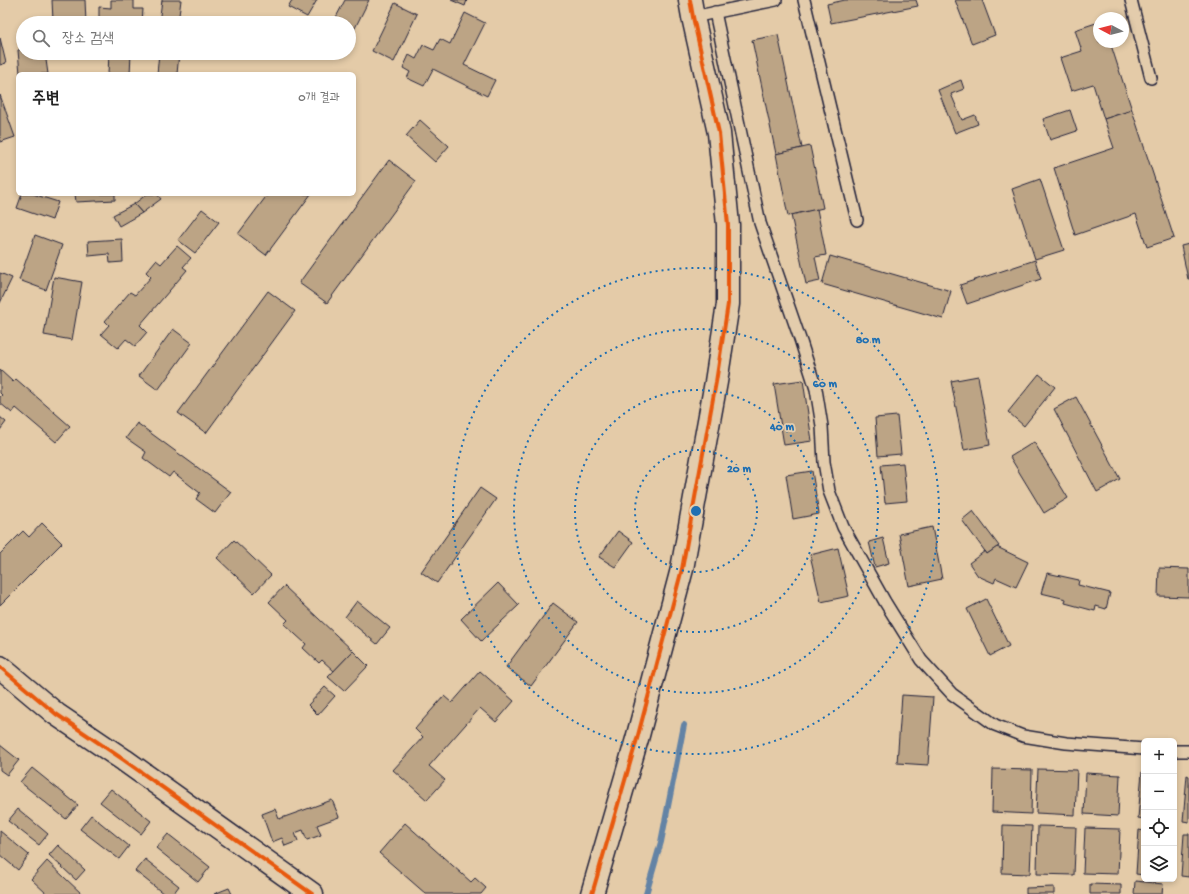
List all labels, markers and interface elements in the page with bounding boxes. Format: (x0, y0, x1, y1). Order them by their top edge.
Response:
north arrow (1093, 12, 1129, 48)
search box (16, 16, 356, 60)
icon: search (30, 27, 52, 49)
text: 장소 검색 (62, 30, 114, 48)
text: 주변 (32, 90, 59, 110)
text: 0개 결과 (298, 91, 340, 106)
text: 80 m (856, 334, 881, 348)
text: 60 m (813, 378, 838, 392)
text: 40 m (769, 421, 794, 435)
text: 20 m (727, 463, 752, 477)
centre of rings (689, 504, 703, 518)
map controls (1141, 738, 1177, 882)
button: + (1141, 738, 1177, 774)
button: − (1141, 774, 1177, 810)
button: locate (1141, 810, 1177, 846)
button: layers (1141, 846, 1177, 882)

